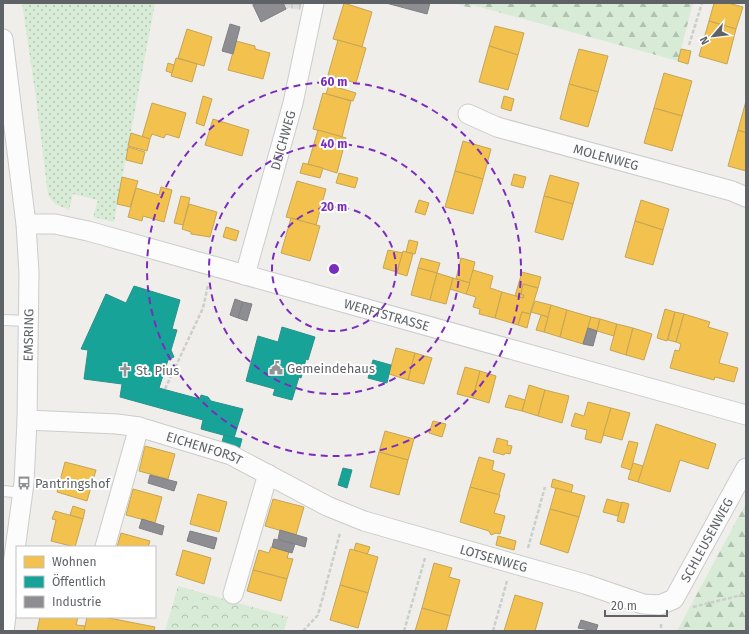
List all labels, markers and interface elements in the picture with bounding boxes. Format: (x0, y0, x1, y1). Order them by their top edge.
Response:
north arrow (693, 16, 733, 56)
text: N (697, 34, 712, 47)
text: 60 m (321, 75, 347, 89)
street label: DEICHWEG (268, 109, 299, 172)
text: 40 m (321, 137, 347, 151)
street label: MOLENWEG (572, 141, 640, 173)
text: 20 m (321, 200, 347, 214)
centre of rings (327, 262, 341, 276)
street label: WERFTSTRASSE (342, 296, 431, 334)
street label: EMSRING (21, 309, 36, 362)
public building icon: Gemeindehaus (268, 360, 284, 376)
place label: Gemeindehaus (287, 361, 375, 376)
church icon: St. Pius (117, 362, 133, 378)
place label: St. Pius (136, 363, 179, 378)
street label: EICHENFORST (164, 429, 245, 468)
bus stop icon: Pantringshof (16, 475, 32, 491)
place label: Pantringshof (35, 476, 111, 491)
street label: SCHLEUSENWEG (678, 495, 736, 585)
street label: LOTSENWEG (458, 542, 529, 575)
legend (16, 546, 156, 618)
text: Wohnen (52, 555, 96, 569)
text: Öffentlich (52, 573, 106, 589)
scale bar (605, 592, 667, 618)
text: Industrie (52, 595, 101, 609)
text: 20 m (611, 599, 637, 613)

